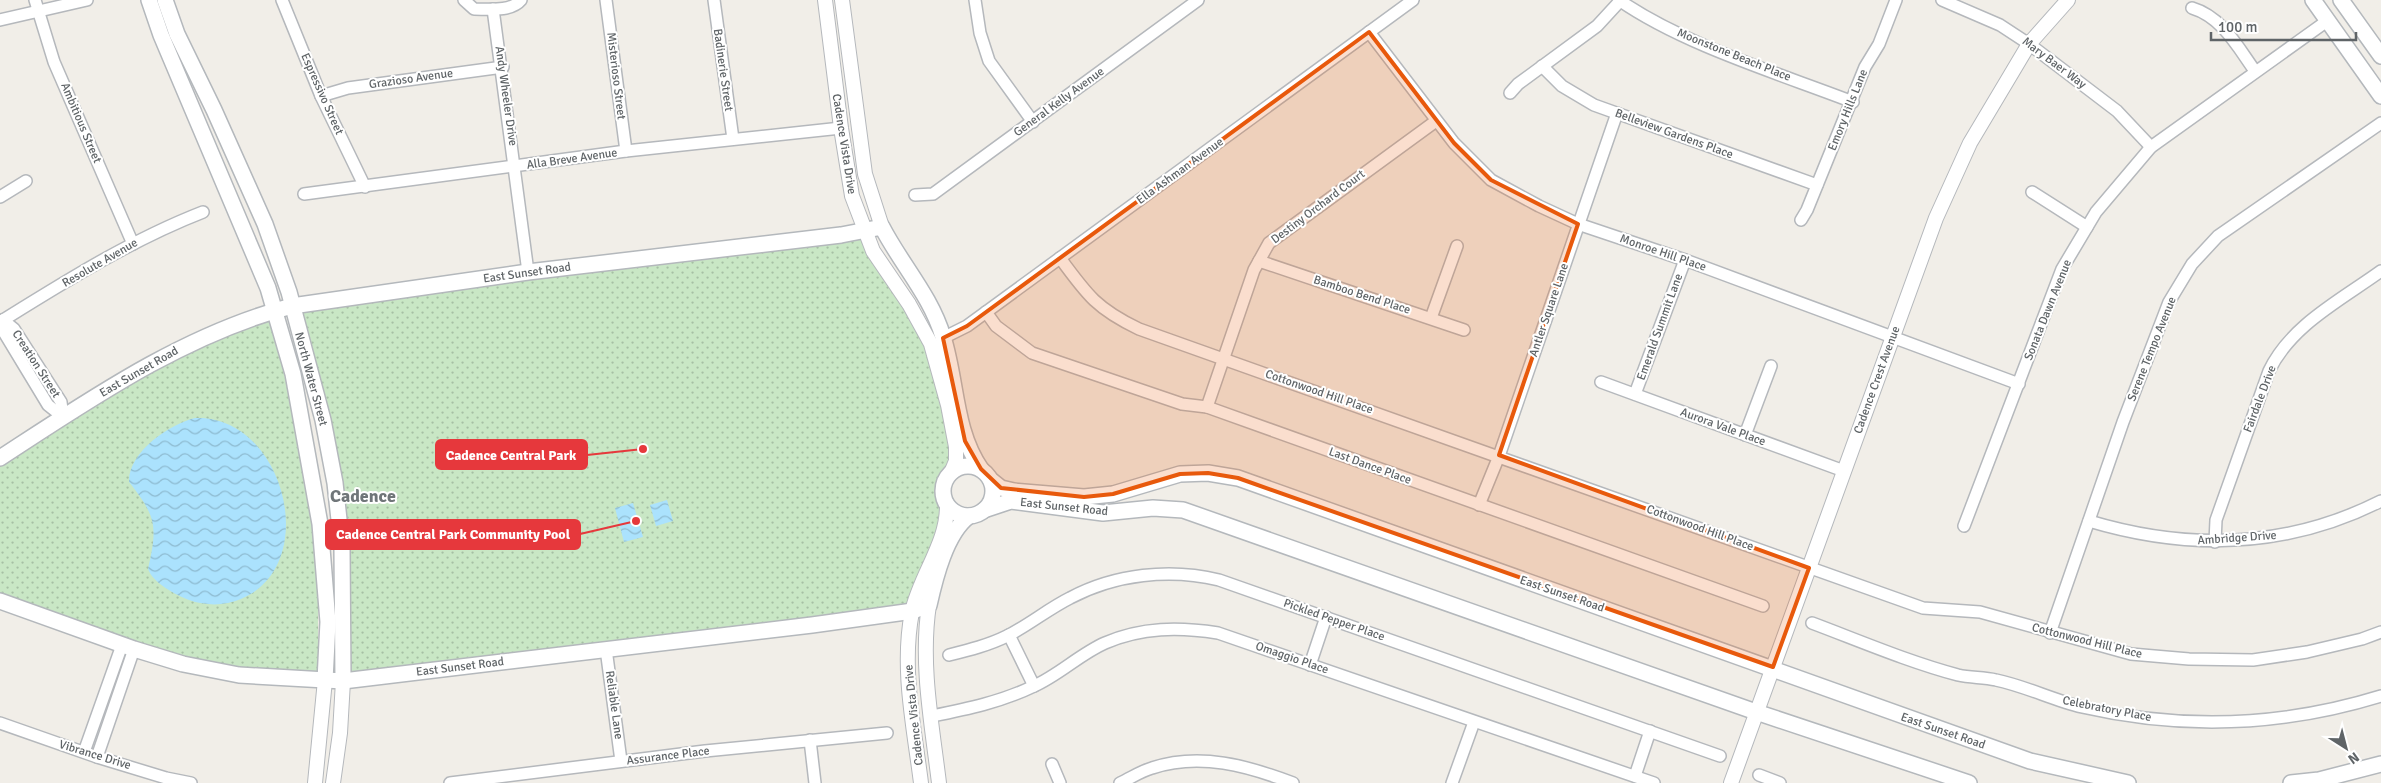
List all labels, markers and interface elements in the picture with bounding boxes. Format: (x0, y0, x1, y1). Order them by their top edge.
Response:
scale bar (2211, 10, 2356, 42)
text: 100 m (2218, 18, 2258, 36)
street label: Moonstone Beach Place (1675, 25, 1793, 85)
street label: Badinerie Street (710, 28, 736, 112)
street label: Misterioso Street (603, 32, 629, 120)
street label: Mary Baer Way (2019, 34, 2089, 92)
street label: Andy Wheeler Drive (492, 45, 520, 147)
street label: Espressivo Street (297, 51, 347, 137)
street label: General Kelly Avenue (1011, 64, 1107, 140)
street label: Grazioso Avenue (368, 66, 454, 92)
street label: Emory Hills Lane (1825, 67, 1871, 153)
street label: Ambitious Street (57, 81, 105, 165)
street label: Cadence Vista Drive (829, 93, 859, 195)
street label: Belleview Gardens Place (1613, 106, 1735, 162)
street label: Ella Ashman Avenue (1134, 134, 1226, 208)
street label: Alla Breve Avenue (526, 145, 618, 173)
street label: Destiny Orchard Court (1268, 167, 1368, 247)
street label: Monroe Hill Place (1618, 231, 1708, 275)
street label: Resolute Avenue (60, 235, 140, 291)
street label: Sonata Dawn Avenue (2021, 257, 2075, 363)
street label: East Sunset Road (482, 259, 572, 287)
street label: Antler Square Lane (1526, 261, 1572, 359)
street label: Bamboo Bend Place (1312, 272, 1412, 318)
street label: Emerald Summit Lane (1634, 272, 1686, 382)
street label: Serene Tempo Avenue (2124, 295, 2180, 403)
street label: Cadence Crest Avenue (1851, 324, 1903, 436)
street label: Creation Street (9, 327, 63, 401)
street label: North Water Street (291, 330, 331, 428)
street label: East Sunset Road (97, 343, 181, 401)
street label: Fairdale Drive (2240, 363, 2280, 435)
street label: Cottonwood Hill Place (1263, 367, 1375, 417)
street label: Aurora Vale Place (1678, 405, 1768, 449)
callout: Cadence Central Park (436, 440, 587, 469)
street label: Last Dance Place (1327, 444, 1413, 488)
text: Cadence Central Park (446, 447, 577, 464)
district label: Cadence (330, 485, 396, 507)
street label: East Sunset Road (1019, 495, 1109, 519)
street label: Cottonwood Hill Place (1644, 502, 1756, 554)
callout: Cadence Central Park Community Pool (326, 520, 580, 549)
text: Cadence Central Park Community Pool (336, 526, 571, 543)
street label: Ambridge Drive (2197, 528, 2277, 548)
street label: East Sunset Road (1518, 573, 1606, 615)
street label: Pickled Pepper Place (1281, 596, 1387, 644)
street label: Cottonwood Hill Place (2030, 620, 2144, 662)
street label: Omaggio Place (1254, 638, 1330, 678)
street label: East Sunset Road (415, 654, 505, 680)
street label: Cadence Vista Drive (901, 664, 927, 766)
street label: Reliable Lane (602, 670, 626, 740)
street label: Celebratory Place (2061, 693, 2153, 725)
street label: East Sunset Road (1899, 710, 1987, 752)
north arrow (2321, 723, 2371, 773)
street label: Vibrance Drive (57, 737, 133, 773)
street label: Assurance Place (626, 743, 710, 769)
text: N (2344, 748, 2362, 768)

